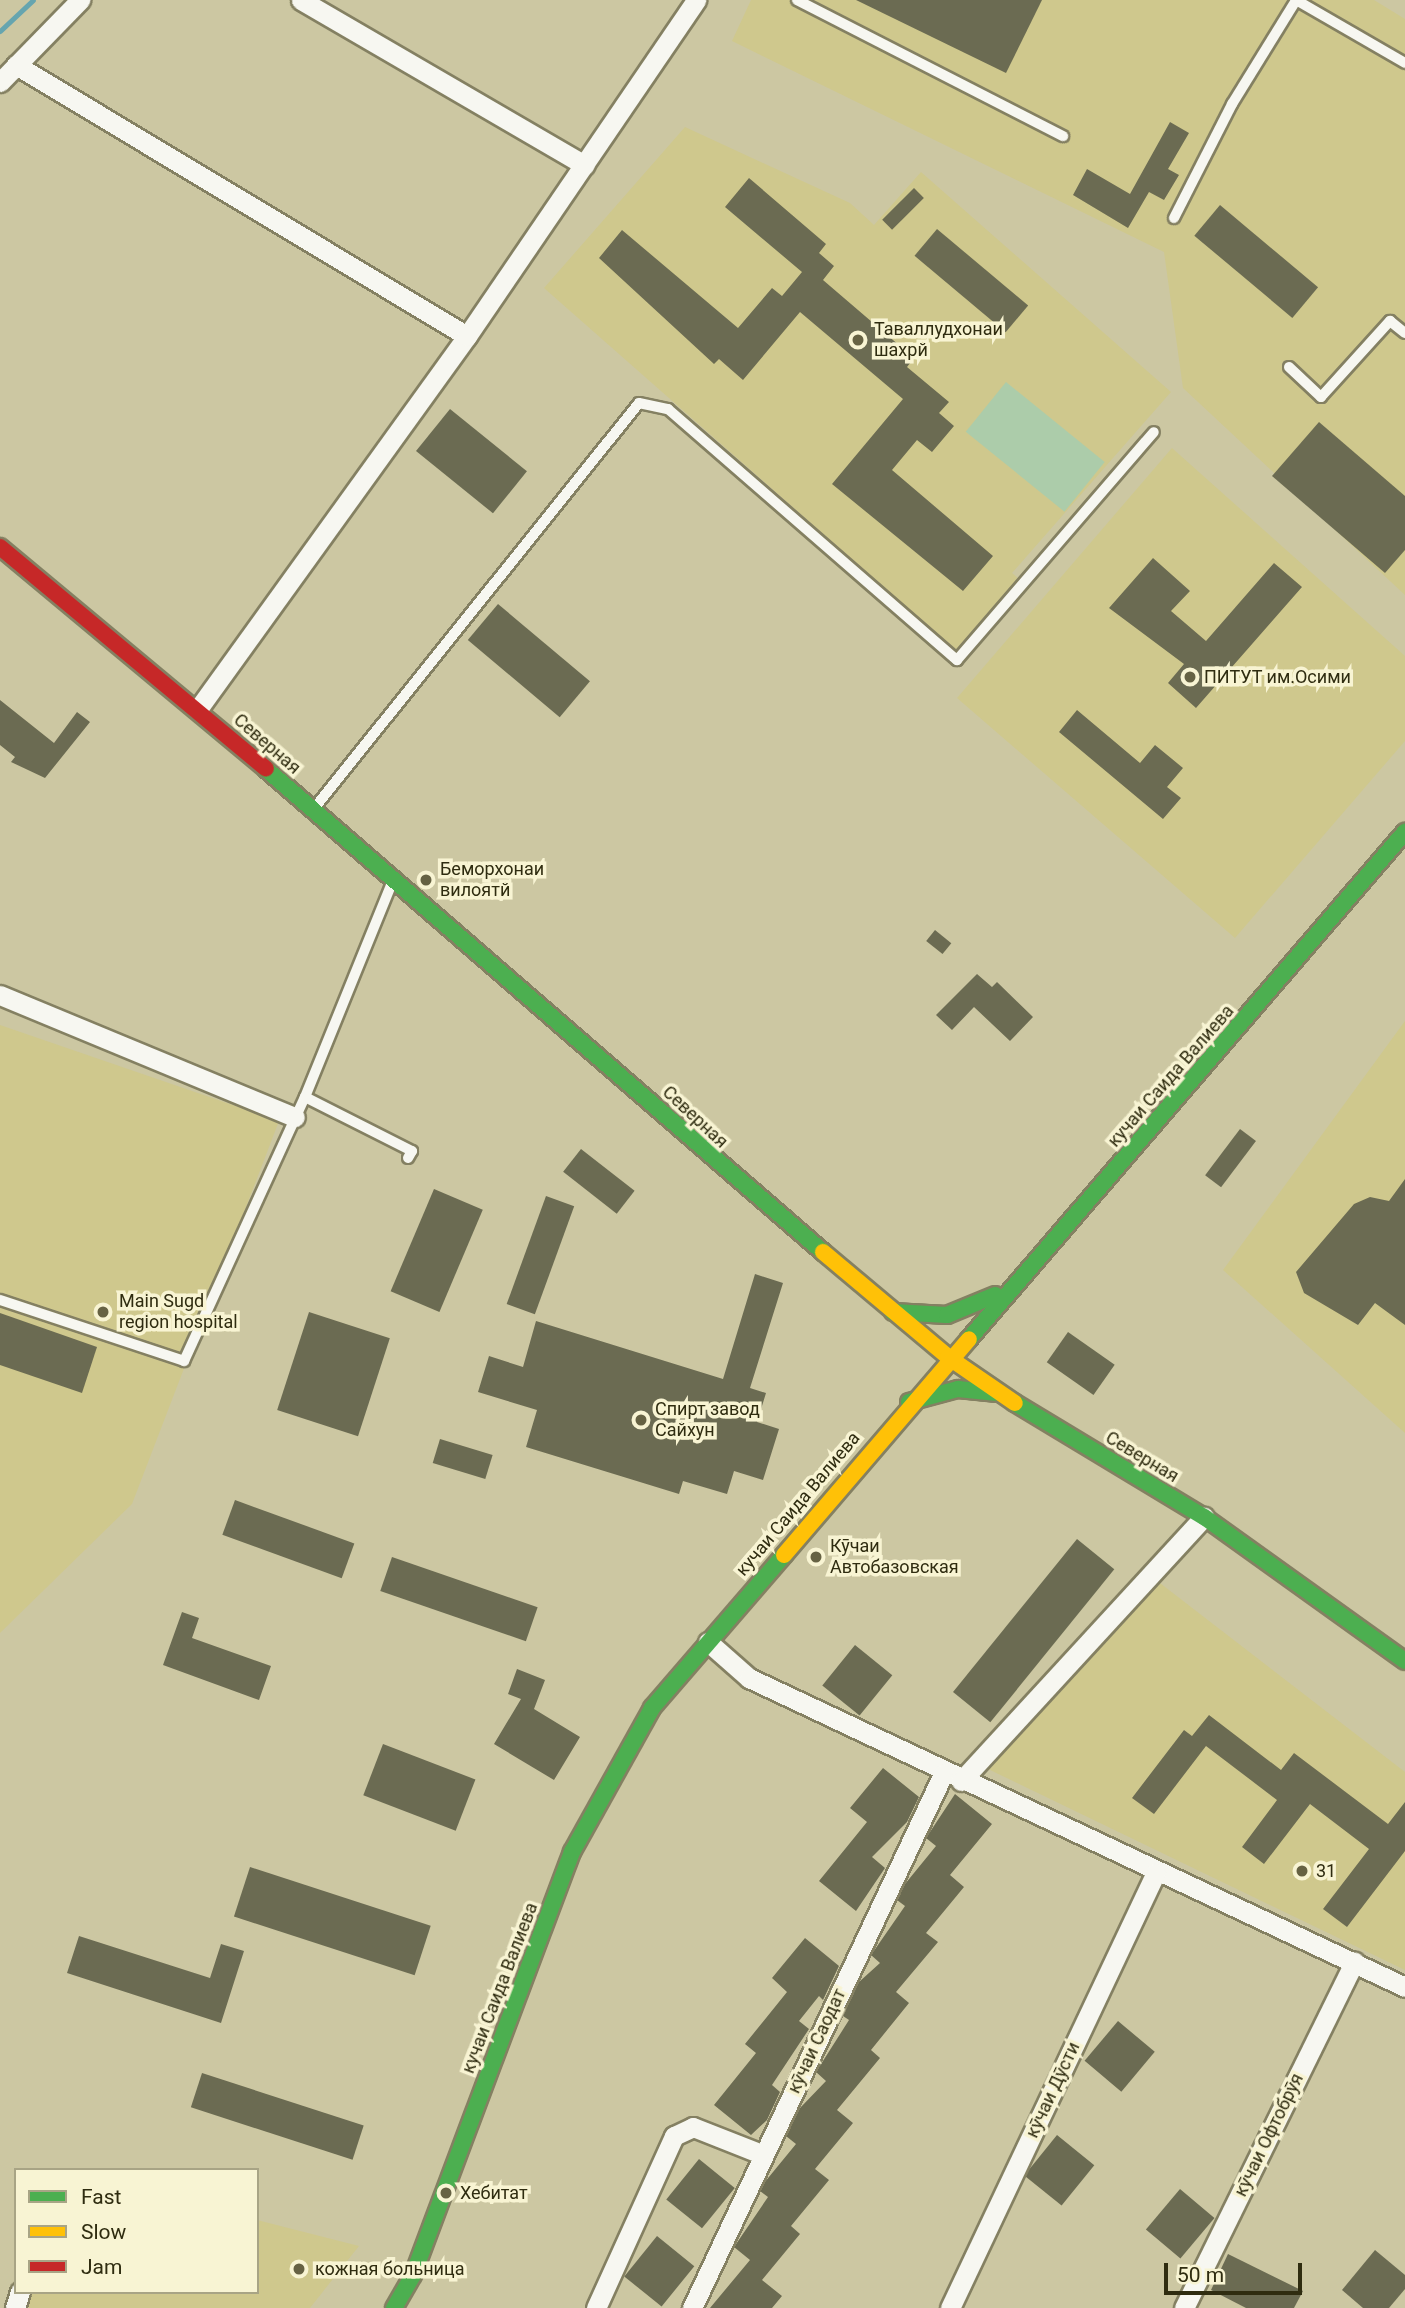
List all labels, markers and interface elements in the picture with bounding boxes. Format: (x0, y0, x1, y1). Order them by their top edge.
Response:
place label: Таваллудхонаи шахрй (874, 319, 1003, 362)
marker: Таваллудхонаи шахрй (848, 330, 868, 350)
place label: ПИТУТ им.Осими (1204, 666, 1351, 688)
marker: ПИТУТ им.Осими (1182, 669, 1198, 685)
street label: Северная (229, 709, 305, 779)
place label: Беморхонаи вилоятй (440, 859, 544, 902)
marker: Беморхонаи вилоятй (418, 872, 434, 888)
street label: кучаи Саида Валиева (1103, 1001, 1239, 1151)
street label: Северная (658, 1081, 732, 1153)
place label: Main Sugd region hospital (119, 1291, 238, 1334)
marker: Main Sugd region hospital (93, 1302, 113, 1322)
place label: Спирт завод Сайхун (655, 1399, 760, 1442)
marker: Спирт завод Сайхун (633, 1412, 649, 1428)
street label: Северная (1102, 1427, 1182, 1487)
street label: кучаи Саида Валиева (732, 1428, 864, 1580)
place label: Кӯчаи Автобазовская (830, 1536, 959, 1578)
marker: Кӯчаи Автобазовская (808, 1549, 824, 1565)
place label: 31 (1316, 1860, 1336, 1882)
marker: 31 (1294, 1863, 1310, 1879)
street label: кучаи Саида Валиева (457, 1900, 543, 2076)
street label: кӯчаи Саодат (783, 1985, 851, 2097)
street label: кӯчаи Дӯсти (1021, 2039, 1085, 2141)
street label: кӯчаи Офтобрӯя (1230, 2070, 1308, 2200)
legend (14, 2168, 259, 2294)
place label: Хебитат (460, 2182, 528, 2204)
text: Fast (81, 2185, 121, 2209)
marker: Хебитат (438, 2185, 454, 2201)
text: Slow (81, 2220, 126, 2244)
scale bar (1167, 2248, 1305, 2292)
text: Jam (81, 2255, 122, 2279)
place label: кожная больница (315, 2258, 464, 2280)
marker: кожная больница (289, 2259, 309, 2279)
text: 50 m (1177, 2263, 1224, 2287)

